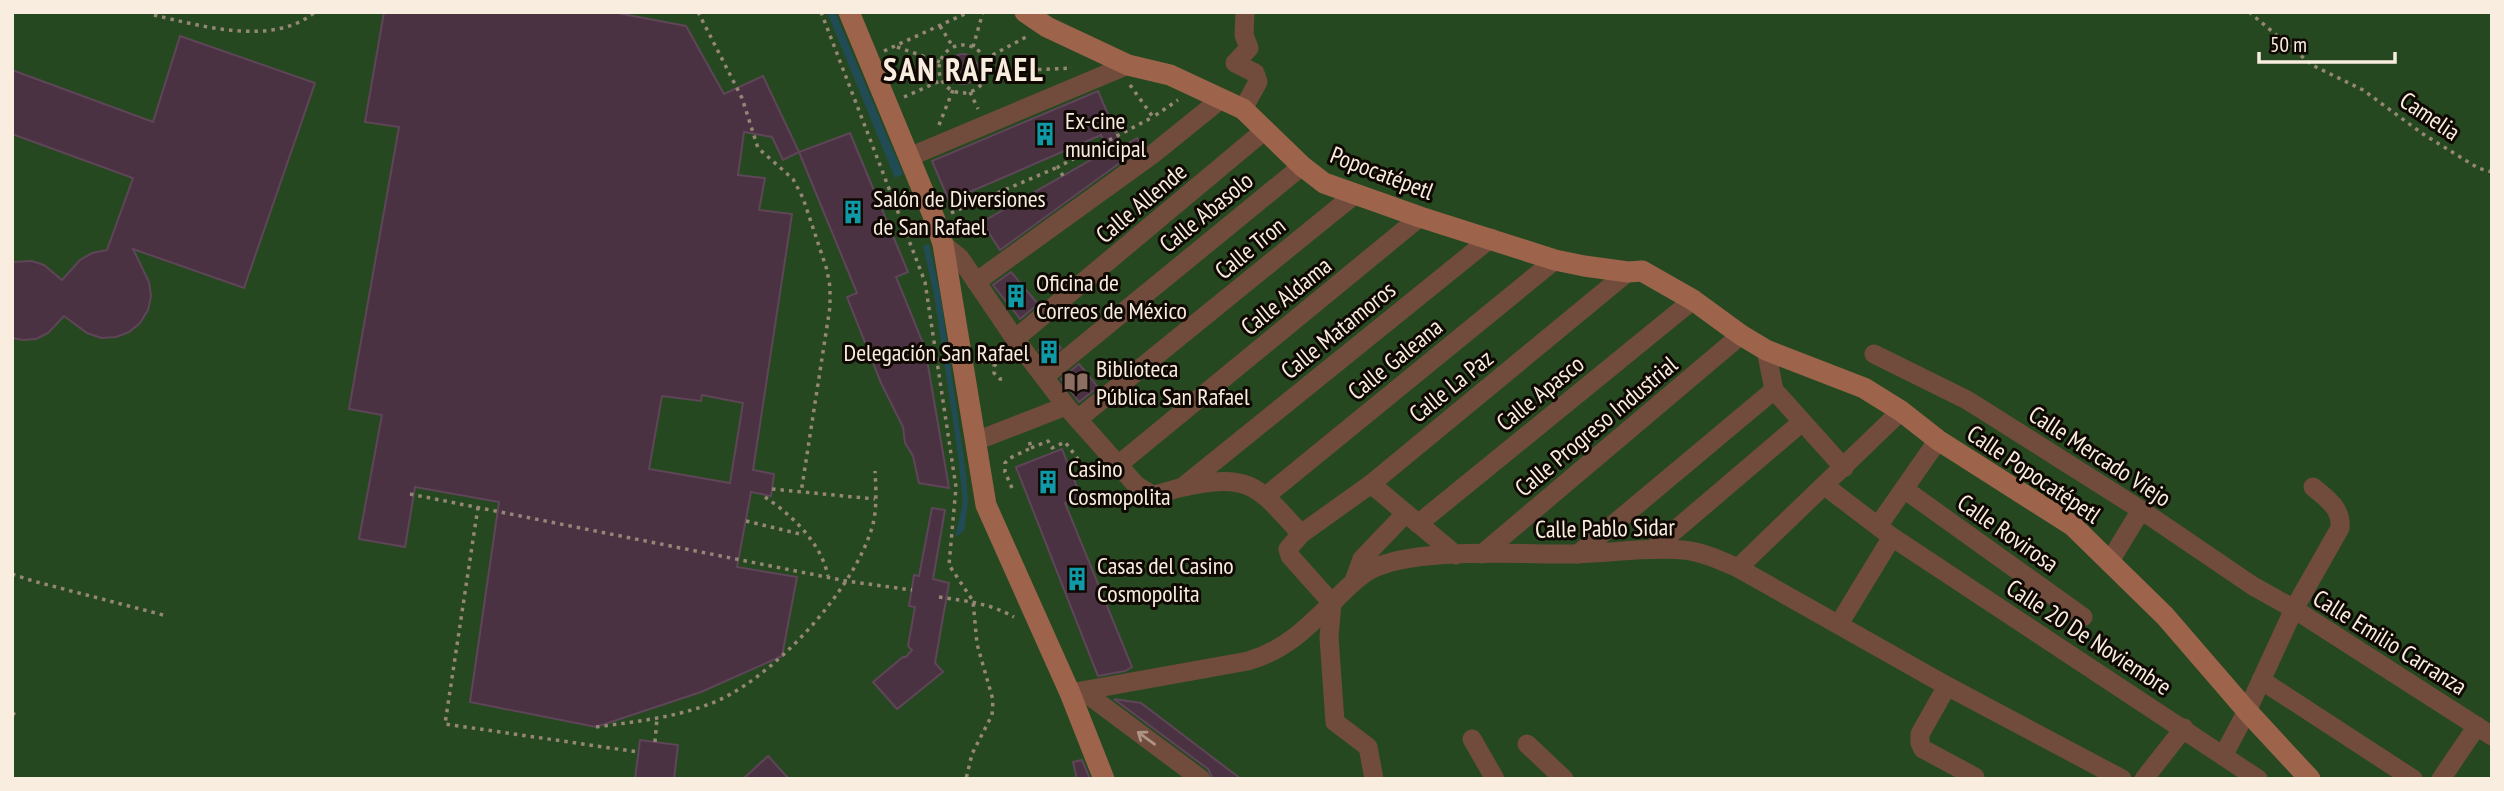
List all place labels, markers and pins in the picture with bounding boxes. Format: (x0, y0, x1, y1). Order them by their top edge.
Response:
place label: Ex-cine municipal (1065, 105, 1147, 164)
building icon: Ex-cine municipal (1031, 120, 1059, 148)
place label: Salón de Diversiones de San Rafael (873, 183, 1046, 242)
building icon: Salón de Diversiones de San Rafael (839, 198, 867, 226)
place label: Oficina de Correos de México (1036, 267, 1187, 326)
building icon: Oficina de Correos de México (1002, 282, 1030, 310)
place label: Delegación San Rafael (844, 337, 1029, 368)
building icon: Delegación San Rafael (1035, 338, 1063, 366)
place label: Biblioteca Pública San Rafael (1096, 353, 1250, 412)
library icon: Biblioteca Pública San Rafael (1062, 368, 1090, 396)
place label: Casino Cosmopolita (1068, 453, 1171, 512)
building icon: Casino Cosmopolita (1034, 468, 1062, 496)
place label: Casas del Casino Cosmopolita (1097, 550, 1234, 609)
building icon: Casas del Casino Cosmopolita (1063, 565, 1091, 593)

